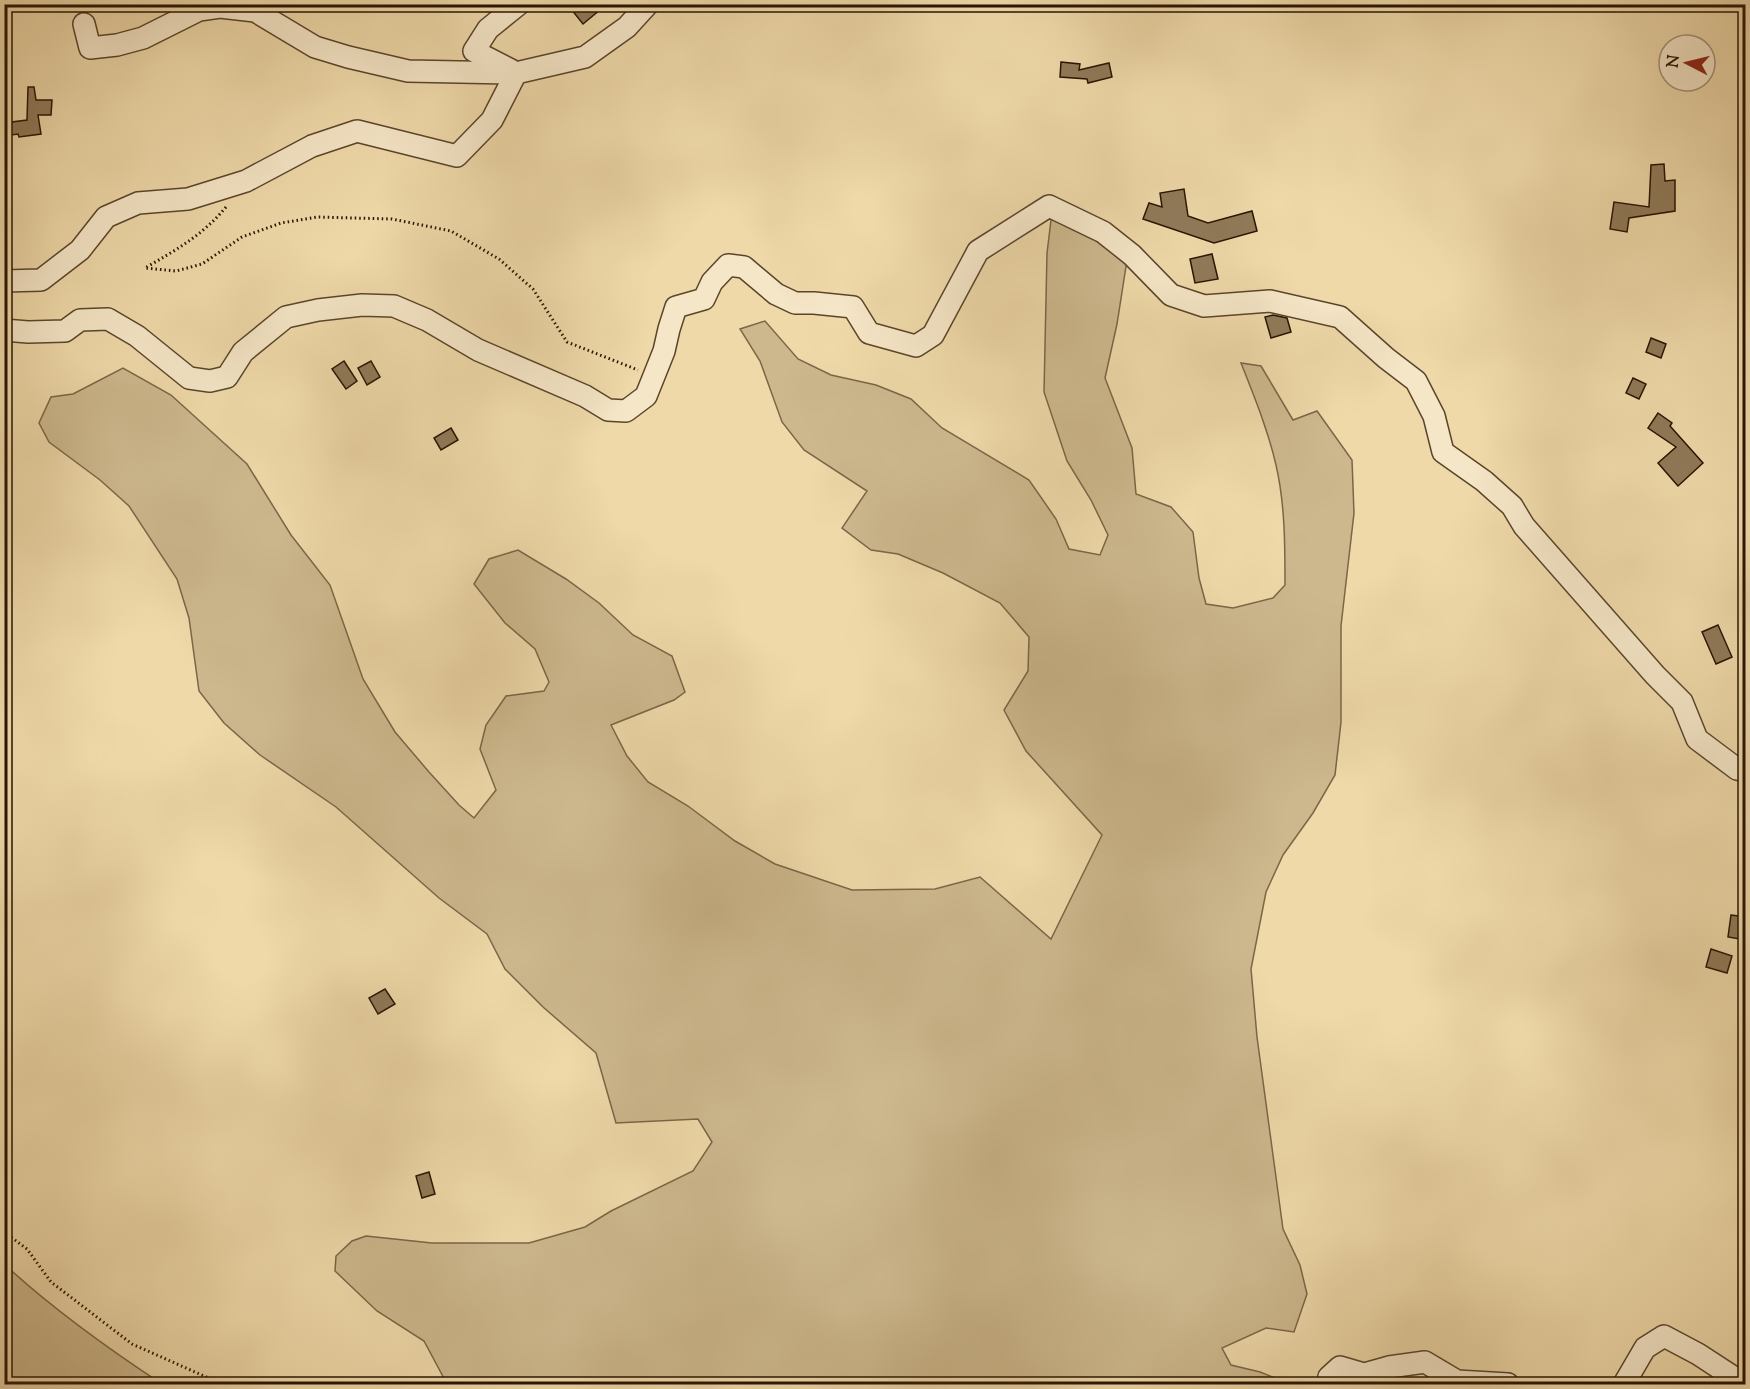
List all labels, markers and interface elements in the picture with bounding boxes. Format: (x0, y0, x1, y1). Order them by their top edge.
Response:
north arrow (1657, 33, 1717, 93)
text: N (1662, 54, 1687, 69)

